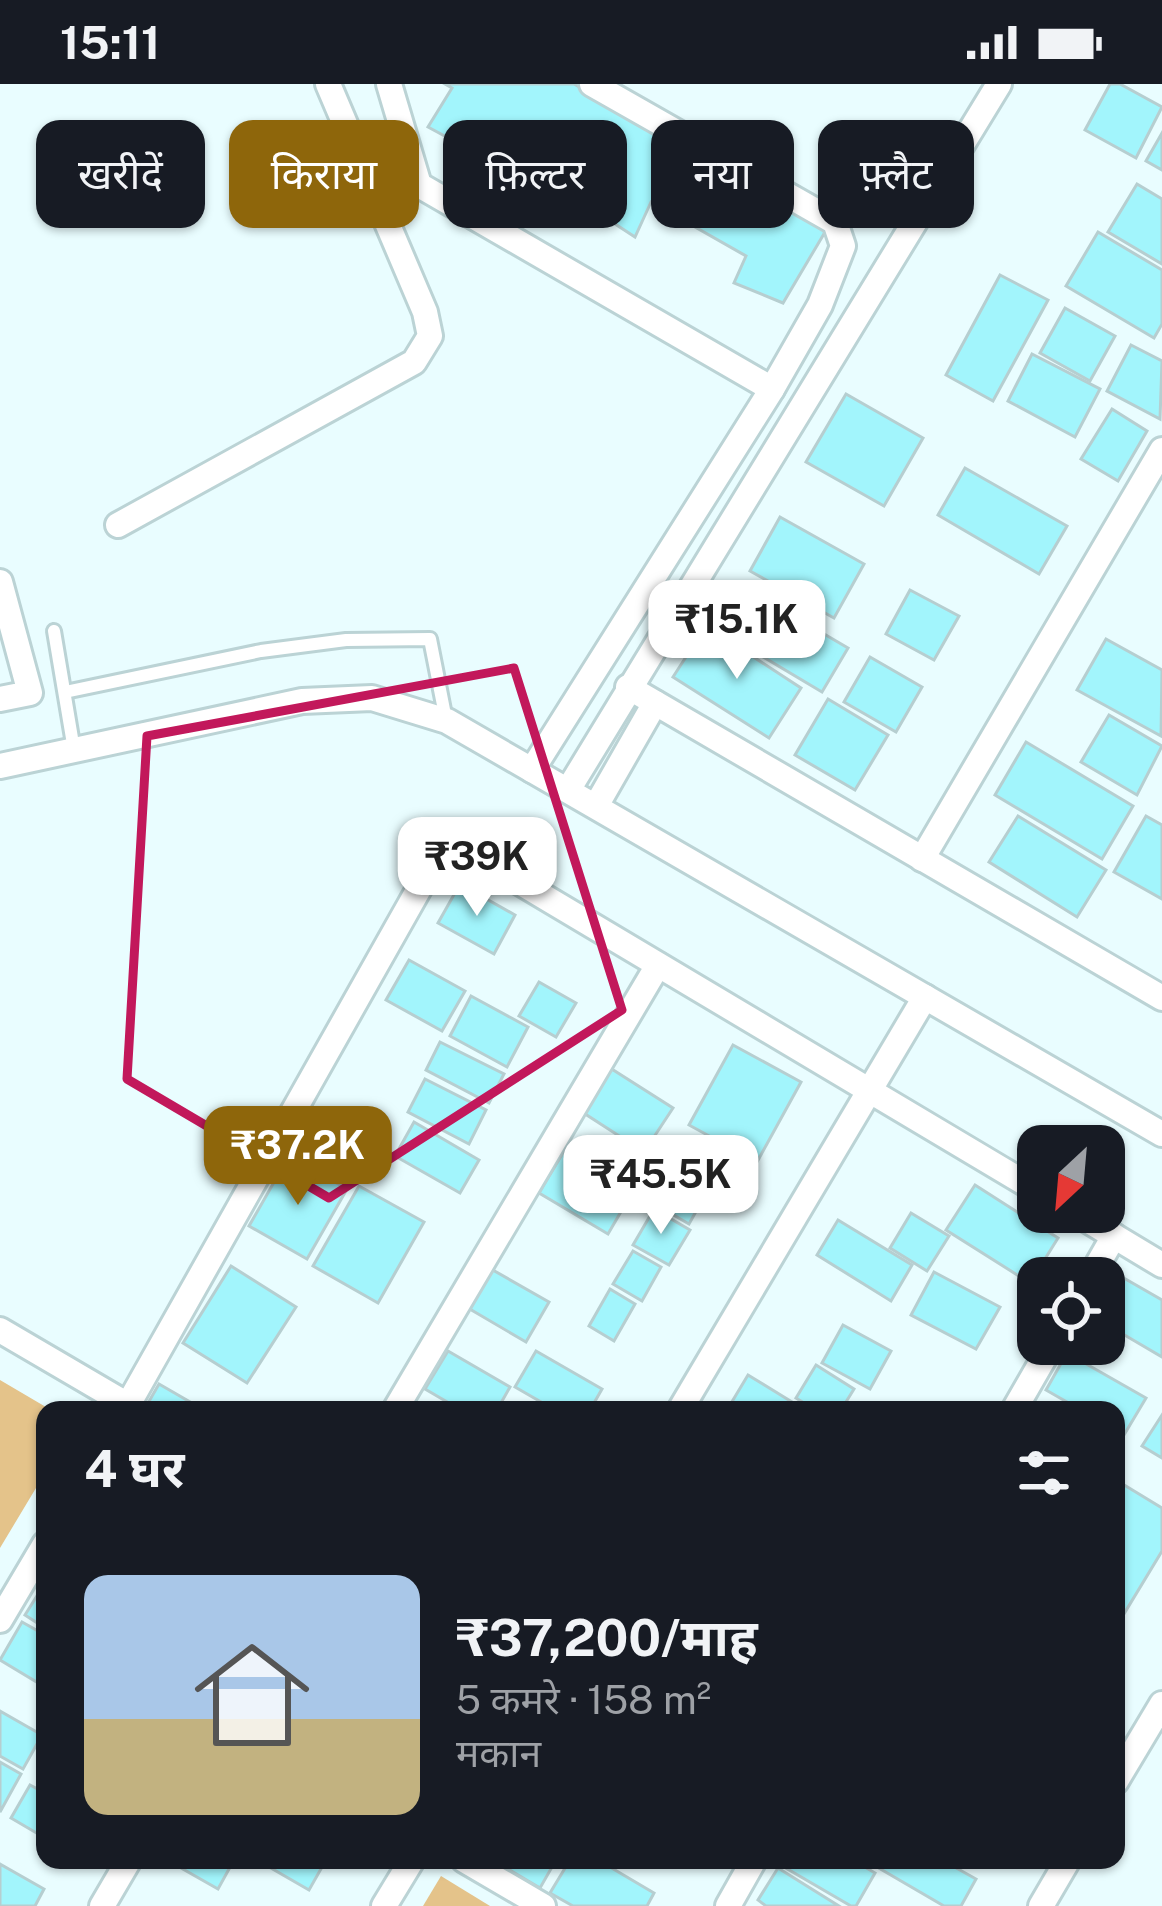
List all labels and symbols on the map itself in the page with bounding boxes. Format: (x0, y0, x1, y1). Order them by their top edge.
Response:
pin: ₹15.1K (639, 580, 835, 682)
pin: ₹39K (406, 817, 548, 919)
pin: ₹37.2K (200, 1106, 396, 1208)
north arrow (1017, 1125, 1125, 1233)
pin: ₹45.5K (563, 1135, 759, 1237)

